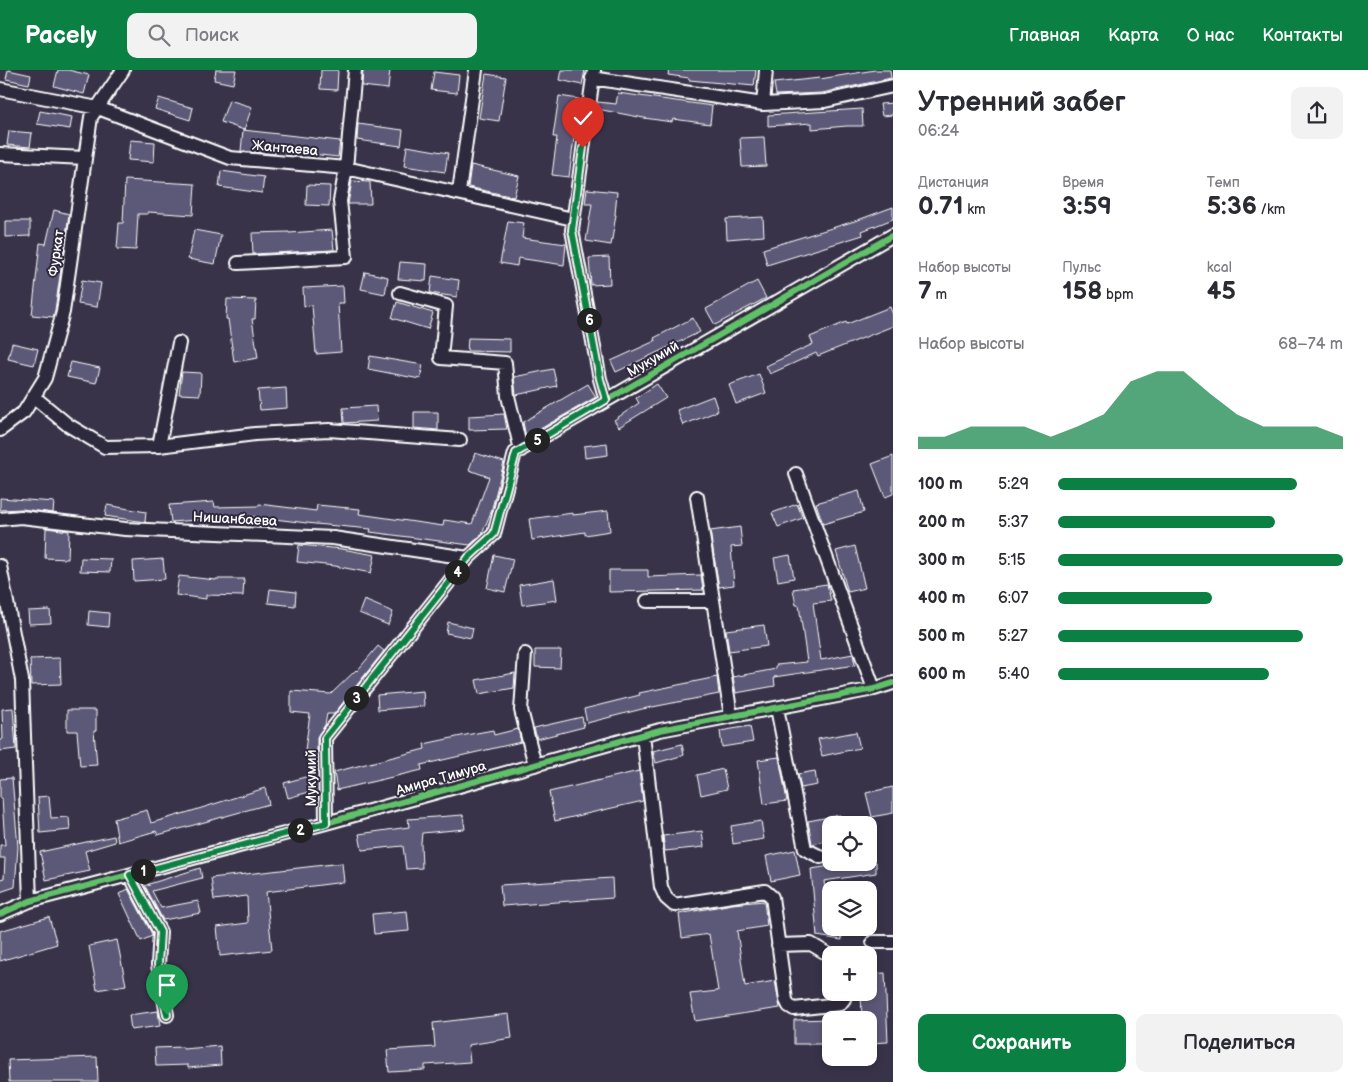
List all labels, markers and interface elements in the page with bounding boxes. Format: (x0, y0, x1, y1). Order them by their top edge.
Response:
search box (127, 13, 477, 58)
text: Pacely (25, 21, 97, 50)
icon: search (145, 21, 173, 49)
text: Поиск (185, 24, 239, 47)
text: Главная (1009, 25, 1080, 46)
text: Карта (1108, 25, 1159, 46)
text: О нас (1187, 25, 1234, 46)
text: Контакты (1262, 25, 1343, 46)
text: Утренний забег (918, 86, 1126, 119)
button: share (1291, 87, 1343, 139)
pin (562, 97, 604, 148)
icon: check (569, 104, 597, 132)
text: 06:24 (918, 122, 959, 141)
street label: Жантаева (251, 137, 320, 159)
text: Дистанция (918, 174, 989, 191)
text: Время (1062, 174, 1104, 191)
text: Темп (1207, 174, 1240, 191)
text: 0.71 (918, 191, 963, 222)
text: 3:59 (1062, 191, 1112, 222)
text: 5:36 (1207, 191, 1257, 222)
text: km (963, 201, 986, 218)
text: /km (1257, 201, 1285, 218)
street label: Фуркат (44, 228, 68, 278)
text: Набор высоты (918, 259, 1011, 276)
text: Пульс (1062, 259, 1101, 276)
text: kcal (1207, 259, 1232, 276)
text: 7 (918, 276, 932, 307)
text: 158 (1062, 276, 1102, 307)
text: 45 (1207, 276, 1236, 307)
text: m (932, 286, 947, 303)
text: bpm (1102, 286, 1134, 303)
pin: 6 (576, 308, 602, 332)
text: 6 (585, 312, 594, 329)
text: Набор высоты (918, 335, 1025, 354)
text: 68–74 m (1278, 335, 1343, 354)
street label: Мукумий (624, 337, 682, 381)
pin: 5 (524, 428, 550, 452)
text: 5 (533, 432, 542, 449)
text: 100 m (918, 475, 963, 494)
text: 5:29 (998, 475, 1029, 494)
street label: Нишанбаева (192, 508, 278, 530)
text: 200 m (918, 513, 965, 532)
text: 5:37 (998, 513, 1028, 532)
text: 300 m (918, 551, 965, 570)
text: 5:15 (998, 551, 1026, 570)
pin: 4 (444, 560, 470, 584)
text: 4 (453, 564, 462, 581)
text: 400 m (918, 589, 965, 608)
text: 6:07 (998, 589, 1028, 608)
text: 500 m (918, 627, 965, 646)
text: 5:27 (998, 627, 1028, 646)
text: 600 m (918, 665, 966, 684)
text: 5:40 (998, 665, 1030, 684)
pin: 3 (344, 686, 368, 710)
text: 3 (352, 690, 361, 707)
street label: Мукумий (303, 749, 320, 807)
street label: Амира Тимура (393, 757, 489, 799)
map controls (822, 816, 877, 1066)
button: locate (822, 816, 877, 871)
pin: 2 (288, 818, 312, 842)
text: 2 (296, 822, 305, 839)
pin: 1 (130, 858, 156, 884)
text: 1 (141, 863, 146, 880)
button: layers (822, 881, 877, 936)
button: + (822, 946, 877, 1001)
pin (146, 964, 188, 1015)
icon: arrive (153, 971, 181, 999)
button: − (822, 1011, 877, 1066)
button: Сохранить (918, 1014, 1126, 1072)
button: Поделиться (1136, 1014, 1343, 1072)

